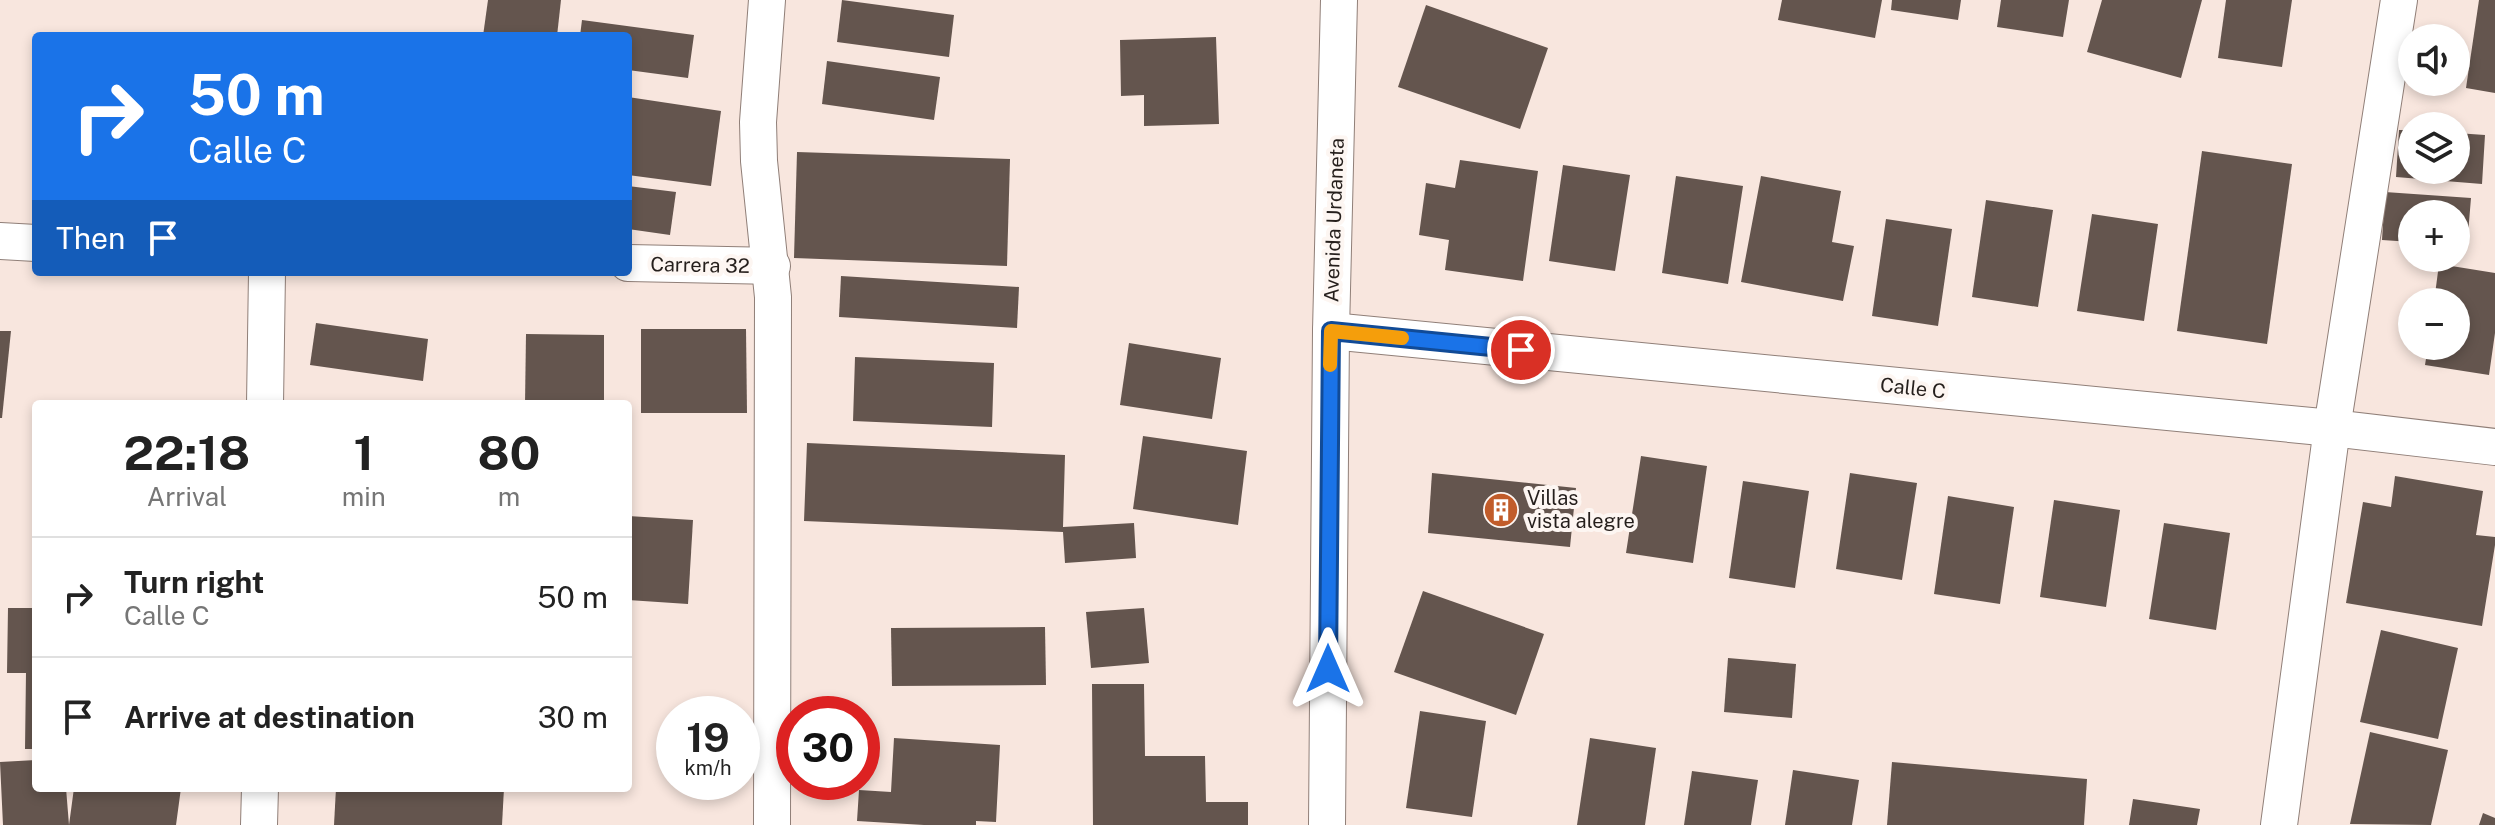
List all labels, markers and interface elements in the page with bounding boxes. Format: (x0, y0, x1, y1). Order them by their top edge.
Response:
map controls (2398, 24, 2470, 360)
button: sound (2398, 24, 2470, 96)
text: 50 m (188, 62, 325, 128)
icon: right (56, 64, 160, 168)
button: layers (2398, 112, 2470, 184)
text: Calle C (188, 129, 307, 171)
street label: Avenida Urdaneta (1319, 137, 1349, 303)
button: + (2398, 200, 2470, 272)
icon: arrive (141, 216, 185, 260)
text: Then (56, 220, 125, 256)
street label: Carrera 32 (650, 252, 750, 278)
button: − (2398, 288, 2470, 360)
pin (1487, 316, 1555, 384)
icon: arrive (1499, 328, 1543, 372)
street label: Calle C (1879, 373, 1947, 403)
text: 22:18 (124, 424, 250, 481)
text: 1 (354, 424, 374, 481)
text: 80 (477, 424, 540, 481)
text: Arrival (147, 481, 227, 512)
text: min (342, 481, 386, 512)
text: m (498, 481, 520, 512)
place label: Villas vista alegre (1527, 486, 1635, 533)
building icon: Villas vista alegre (1482, 491, 1520, 529)
text: Turn right (124, 564, 264, 600)
icon: right (56, 575, 100, 619)
text: 50 m (537, 579, 608, 615)
text: Calle C (124, 600, 210, 631)
position arrow (1286, 627, 1370, 711)
icon: arrive (56, 695, 100, 739)
speed limit sign: 30 (776, 696, 880, 800)
text: Arrive at destination (124, 699, 415, 735)
text: 30 m (538, 699, 608, 735)
text: 19 (686, 714, 730, 761)
text: km/h (684, 756, 732, 780)

